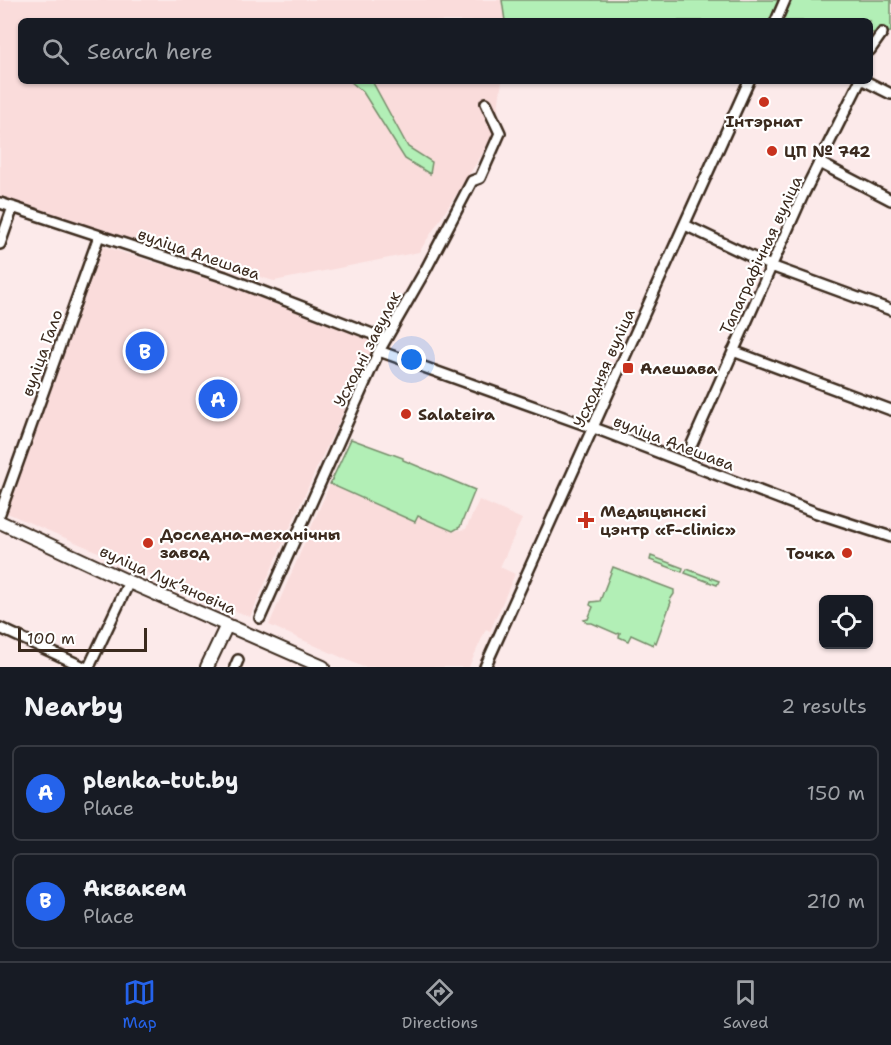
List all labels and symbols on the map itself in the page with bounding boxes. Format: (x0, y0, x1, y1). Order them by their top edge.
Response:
marker: Інтэрнат (757, 95, 771, 109)
place label: Інтэрнат (725, 111, 803, 132)
place label: ЦП № 742 (784, 141, 871, 162)
marker: ЦП № 742 (765, 144, 779, 158)
street label: Тапаграфічная вуліца (715, 172, 807, 338)
street label: вуліца Алешава (135, 223, 263, 285)
street label: Усходні завулак (329, 287, 405, 410)
street label: Усходняя вуліца (568, 305, 640, 431)
street label: вуліца Гало (17, 307, 67, 399)
pin: B (126, 328, 164, 374)
your location (397, 345, 426, 374)
place label: Алешава (640, 358, 717, 379)
marker: Алешава (621, 361, 635, 375)
pin: A (198, 376, 238, 422)
place label: Salateira (418, 404, 495, 425)
marker: Salateira (399, 407, 413, 421)
street label: вуліца Алешава (610, 410, 738, 476)
place label: Медыцынскі цэнтр «F-clinic» (600, 501, 736, 540)
marker: Медыцынскі цэнтр «F-clinic» (577, 511, 595, 529)
place label: Доследна-механічны завод (160, 524, 341, 563)
marker: Доследна-механічны завод (141, 536, 155, 550)
street label: вуліца Лукʼяновіча (96, 540, 240, 620)
place label: Точка (786, 543, 835, 564)
marker: Точка (840, 546, 854, 560)
scale bar (18, 625, 147, 652)

